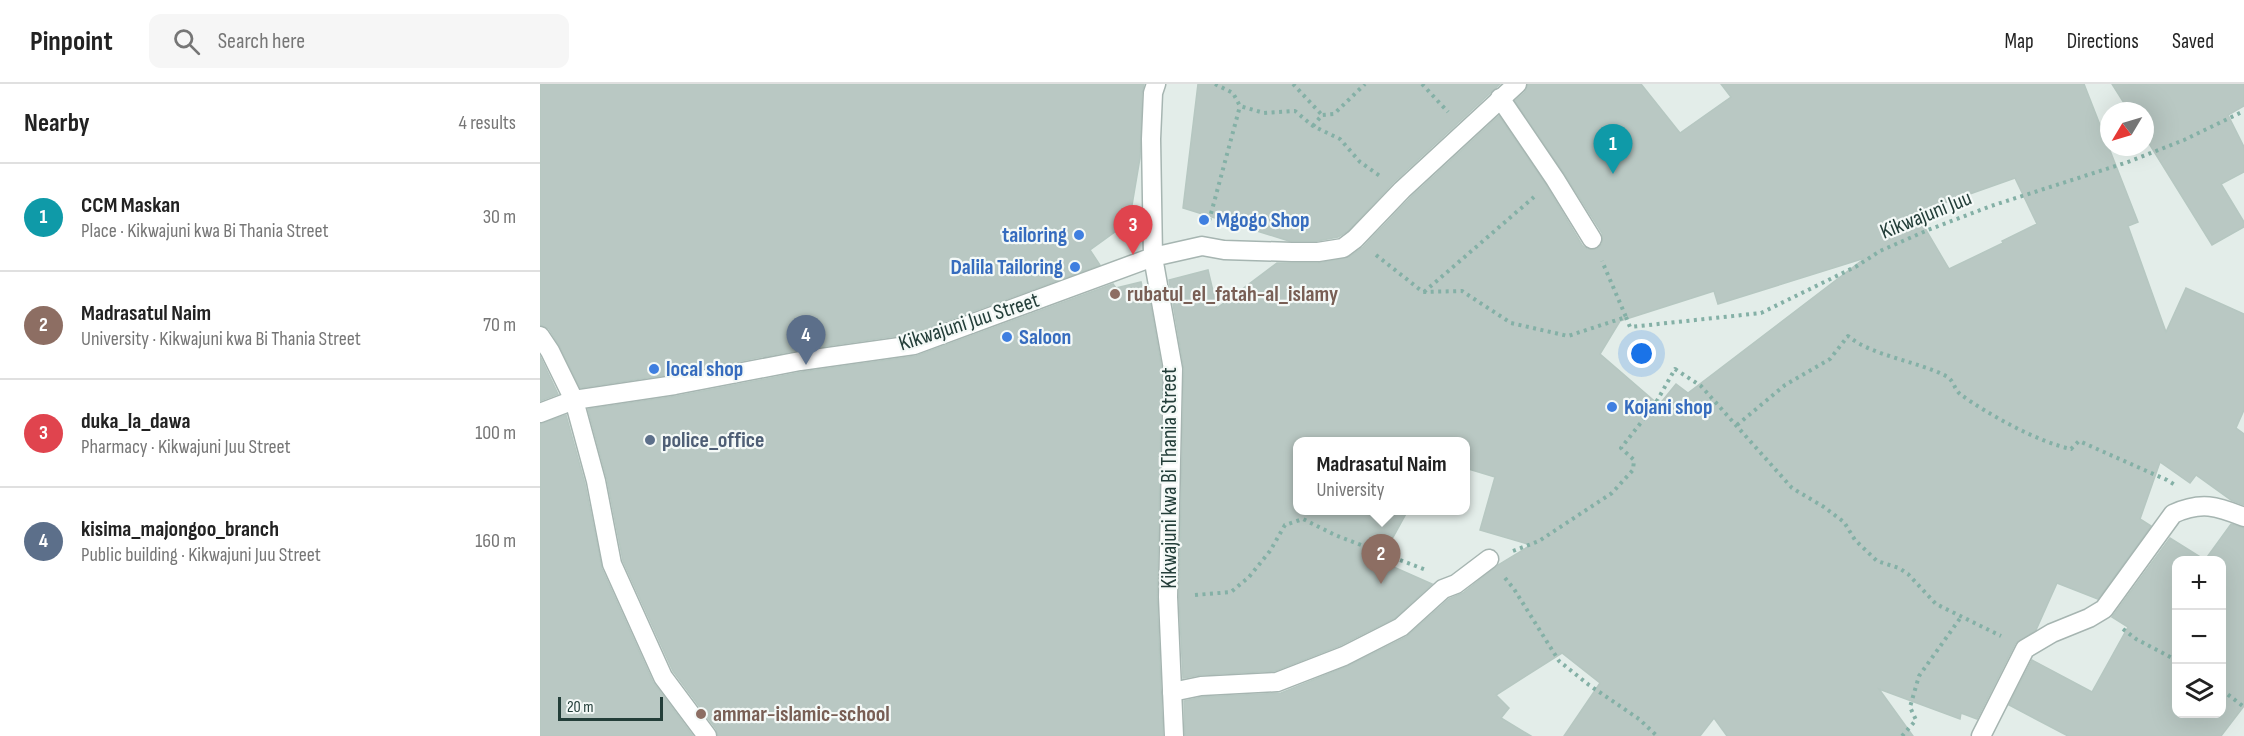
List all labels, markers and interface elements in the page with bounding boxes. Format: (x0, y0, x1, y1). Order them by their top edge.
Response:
search box (149, 14, 569, 68)
text: Pinpoint (30, 25, 113, 58)
icon: search (170, 25, 203, 58)
text: Search here (218, 28, 305, 55)
text: Map (2004, 29, 2034, 54)
text: Directions (2067, 29, 2139, 54)
text: Saved (2172, 29, 2214, 54)
north arrow (2100, 102, 2154, 156)
text: Nearby (24, 108, 90, 139)
text: 4 results (459, 111, 516, 135)
pin: 1 (1594, 124, 1632, 174)
street label: Kikwajuni Juu (1876, 184, 1976, 246)
text: CCM Maskan (81, 192, 180, 219)
text: 1 (40, 205, 47, 229)
text: 30 m (483, 205, 516, 229)
pin: 3 (1114, 206, 1152, 255)
place label: Mgogo Shop (1216, 207, 1310, 234)
marker: Mgogo Shop (1197, 213, 1211, 227)
text: Place · Kikwajuni kwa Bi Thania Street (81, 219, 329, 243)
place label: tailoring (1002, 222, 1067, 249)
marker: tailoring (1072, 228, 1086, 242)
place label: Dalila Tailoring (951, 254, 1063, 281)
marker: Dalila Tailoring (1068, 260, 1082, 274)
place label: rubatul_el_fatah-al_islamy (1127, 281, 1338, 308)
street label: Kikwajuni Juu Street (895, 287, 1043, 357)
marker: rubatul_el_fatah-al_islamy (1108, 287, 1122, 301)
text: Madrasatul Naim (81, 300, 211, 327)
text: 2 (39, 313, 48, 337)
text: 70 m (483, 313, 516, 337)
pin: 4 (786, 316, 826, 365)
place label: Saloon (1019, 324, 1071, 351)
text: University · Kikwajuni kwa Bi Thania Street (81, 327, 361, 351)
marker: Saloon (1000, 330, 1014, 344)
your location (1627, 339, 1656, 368)
place label: local shop (666, 356, 743, 383)
marker: local shop (647, 362, 661, 376)
street label: Kikwajuni kwa Bi Thania Street (1156, 367, 1183, 589)
place label: Kojani shop (1624, 394, 1712, 421)
marker: Kojani shop (1605, 400, 1619, 414)
text: duka_la_dawa (81, 408, 190, 435)
text: 3 (39, 421, 48, 445)
text: 100 m (475, 421, 516, 445)
place label: police_office (662, 427, 764, 454)
marker: police_office (643, 433, 657, 447)
text: Pharmacy · Kikwajuni Juu Street (81, 435, 291, 459)
popup (1293, 437, 1470, 515)
text: Madrasatul Naim (1316, 451, 1447, 478)
text: University (1316, 478, 1384, 502)
text: kisima_majongoo_branch (81, 516, 279, 543)
text: 4 (39, 529, 48, 553)
text: 160 m (475, 529, 516, 553)
pin: 2 (1362, 534, 1400, 584)
text: Public building · Kikwajuni Juu Street (81, 543, 321, 567)
map controls (2172, 556, 2226, 718)
button: + (2172, 556, 2226, 610)
button: − (2172, 610, 2226, 664)
button: layers (2172, 664, 2226, 718)
scale bar (558, 694, 663, 722)
text: 20 m (567, 698, 594, 717)
place label: ammar-islamic-school (713, 701, 890, 728)
marker: ammar-islamic-school (694, 707, 708, 721)

